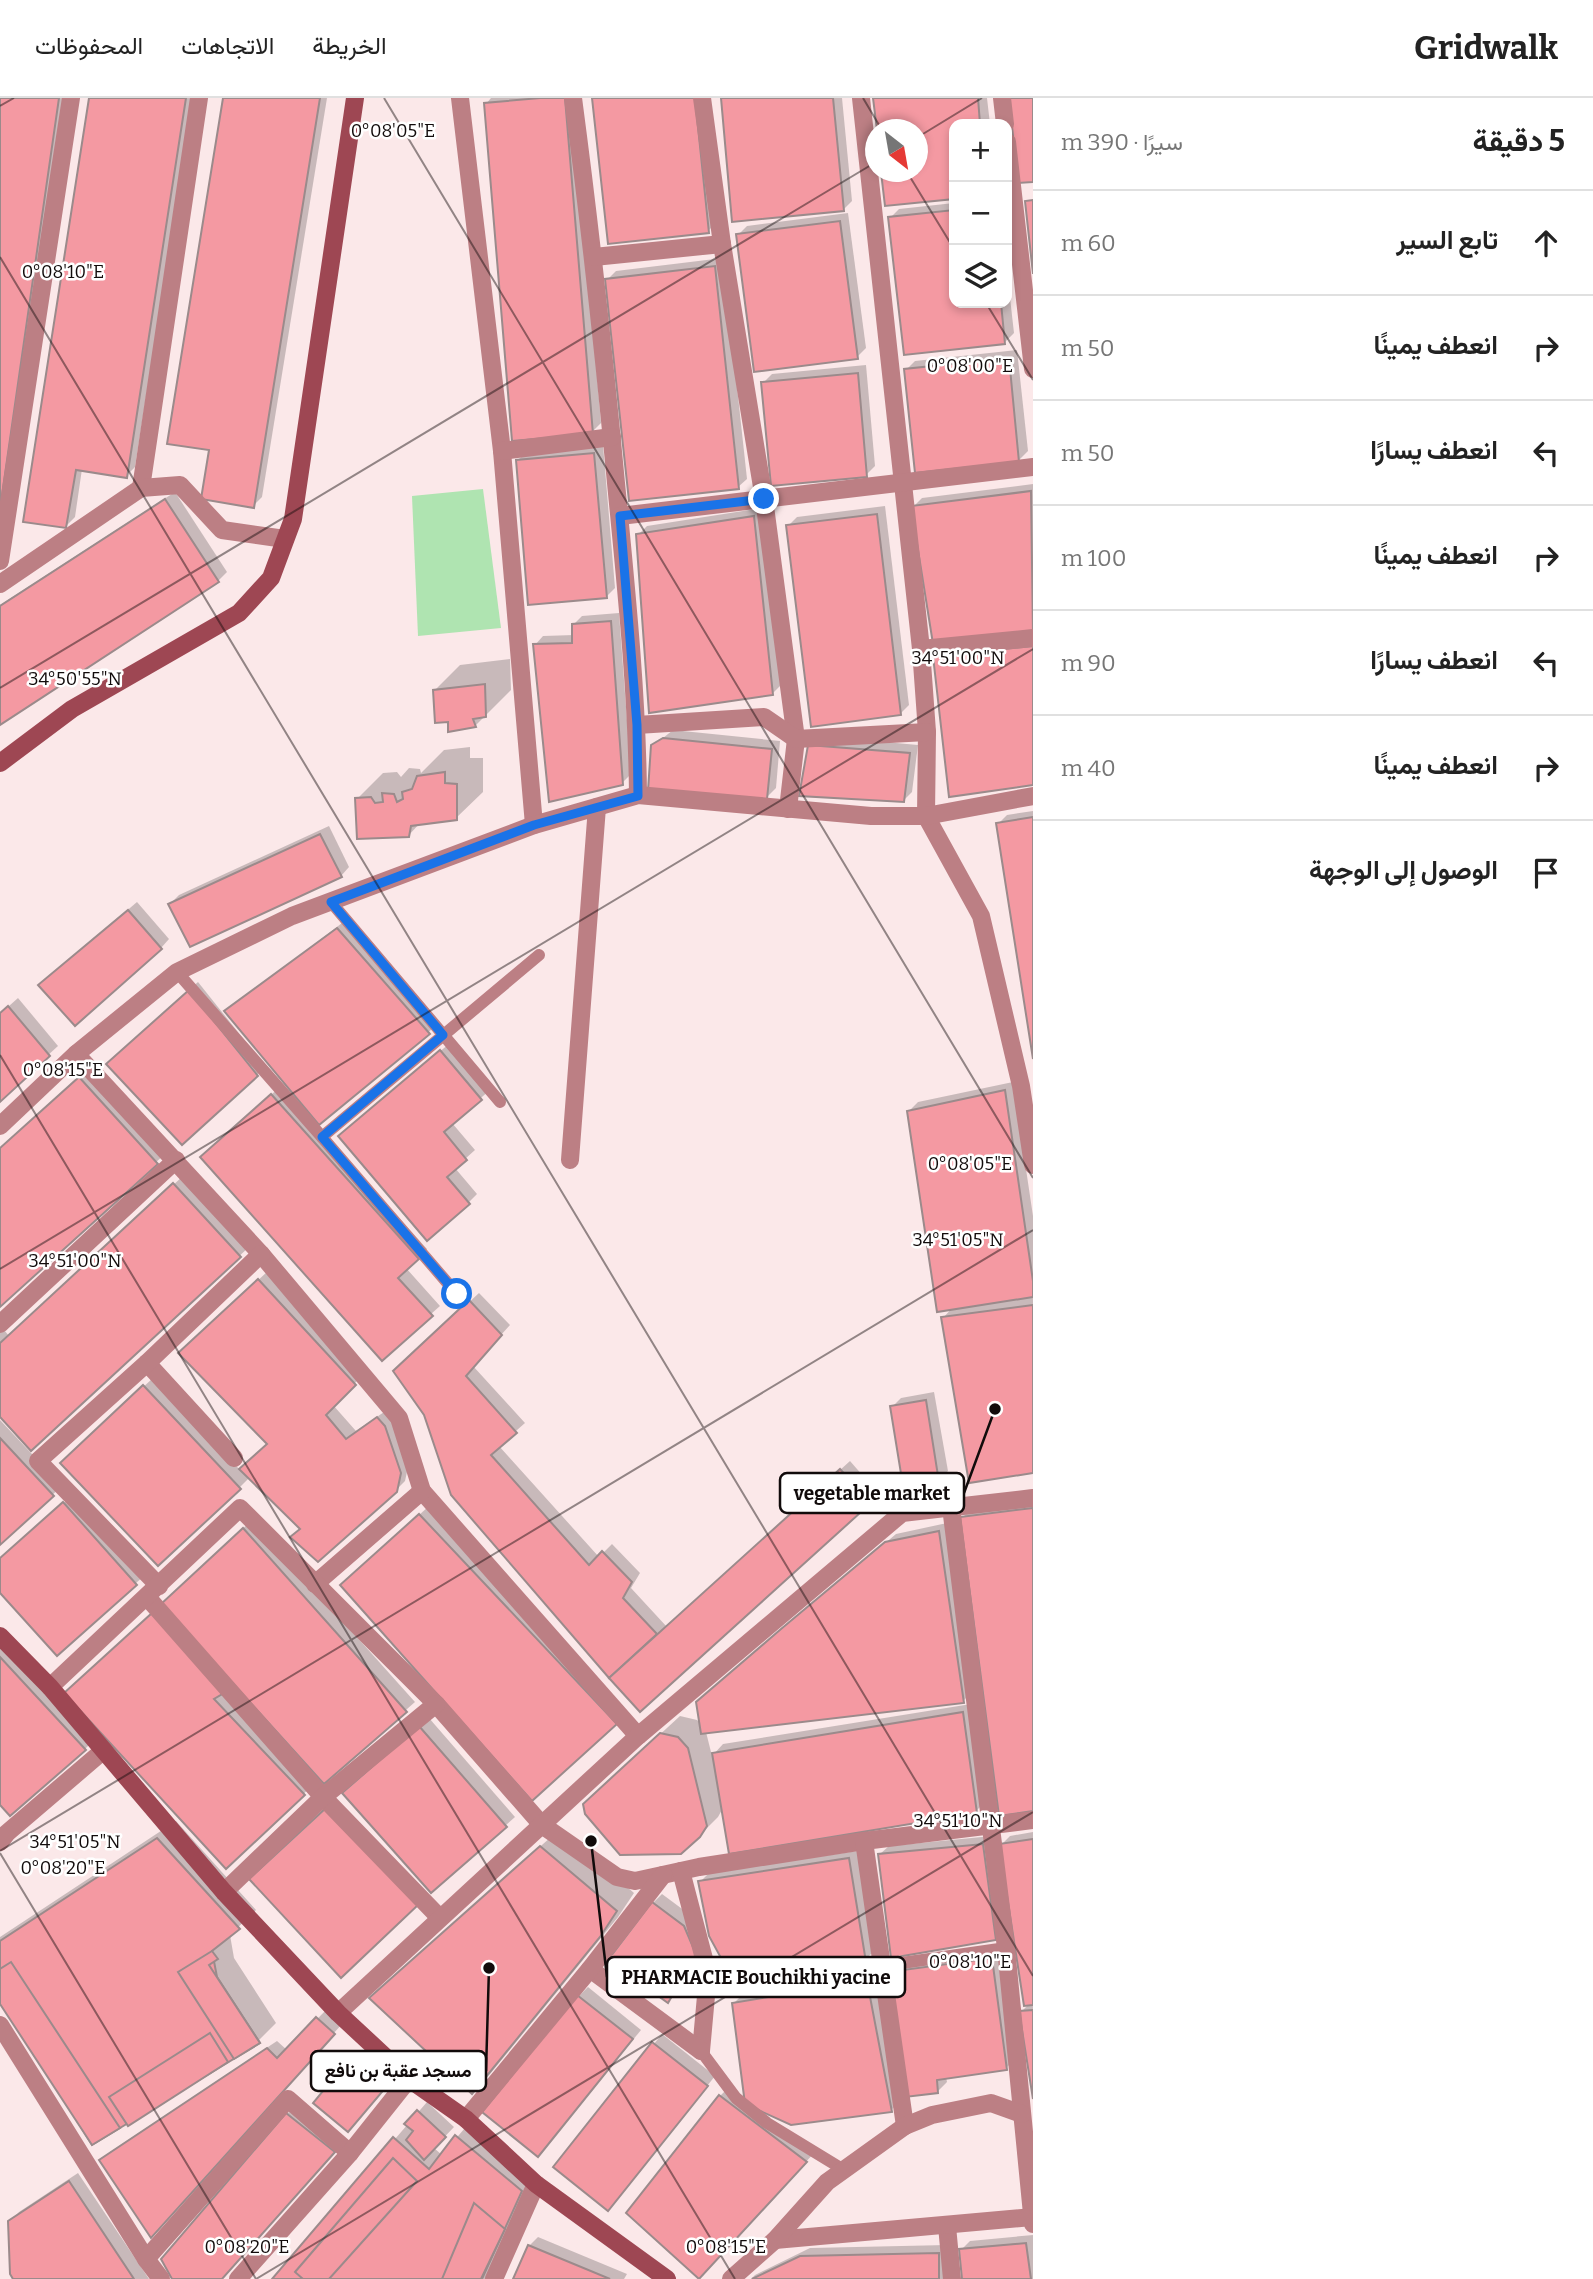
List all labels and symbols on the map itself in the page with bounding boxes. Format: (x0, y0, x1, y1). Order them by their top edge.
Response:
north arrow (865, 119, 928, 182)
text: 0°08'05"E (351, 120, 435, 142)
text: 0°08'10"E (22, 261, 104, 283)
text: 0°08'00"E (927, 355, 1013, 377)
route end (748, 483, 779, 514)
text: 34°51'00"N (911, 647, 1005, 669)
text: 34°50'55"N (28, 668, 122, 690)
text: 0°08'15"E (23, 1059, 103, 1081)
text: 0°08'05"E (928, 1153, 1012, 1175)
text: 34°51'05"N (912, 1229, 1004, 1251)
text: 34°51'00"N (28, 1250, 122, 1272)
route start (441, 1278, 472, 1309)
callout: vegetable market (780, 1473, 964, 1513)
text: vegetable market (793, 1482, 951, 1505)
text: 34°51'10"N (914, 1810, 1002, 1832)
text: 34°51'05"N (29, 1831, 121, 1853)
text: 0°08'20"E (21, 1857, 105, 1879)
text: 0°08'10"E (929, 1951, 1011, 1973)
callout: PHARMACIE Bouchikhi yacine (607, 1957, 905, 1997)
text: PHARMACIE Bouchikhi yacine (621, 1966, 891, 1989)
callout: مسجد عقبة بن نافع (311, 2051, 486, 2091)
text: مسجد عقبة بن نافع (324, 2059, 472, 2084)
text: 0°08'20"E (205, 2236, 289, 2258)
text: 0°08'15"E (686, 2236, 766, 2258)

